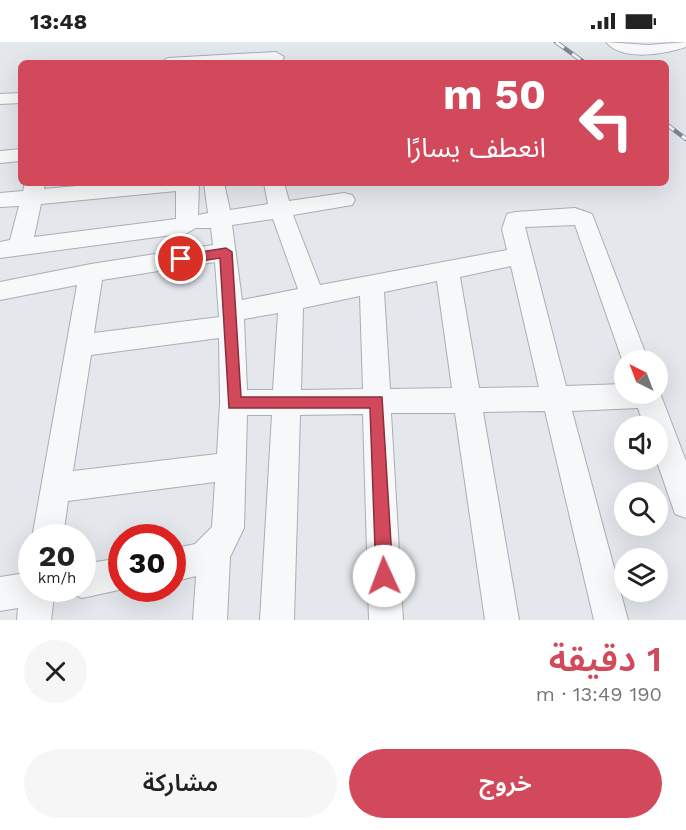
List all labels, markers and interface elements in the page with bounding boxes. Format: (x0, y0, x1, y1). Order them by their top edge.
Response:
text: 13:48 (30, 9, 87, 34)
text: 50 m (443, 70, 546, 119)
icon: left (567, 84, 645, 162)
text: انعطف يسارًا (406, 132, 546, 164)
pin (155, 233, 206, 284)
icon: arrive (164, 242, 197, 275)
north arrow (614, 350, 668, 404)
map controls (614, 350, 668, 602)
button: sound (614, 416, 668, 470)
button: search (614, 482, 668, 536)
speed limit sign: 30 (108, 524, 186, 602)
text: 20 (38, 538, 76, 573)
position arrow (352, 544, 416, 608)
button: layers (614, 548, 668, 602)
text: km/h (38, 569, 76, 587)
text: 1 دقيقة (549, 638, 662, 680)
button: close (24, 640, 87, 703)
text: 190 m · 13:49 (536, 682, 662, 706)
button: مشاركة (24, 749, 337, 818)
button: خروج (349, 749, 662, 818)

